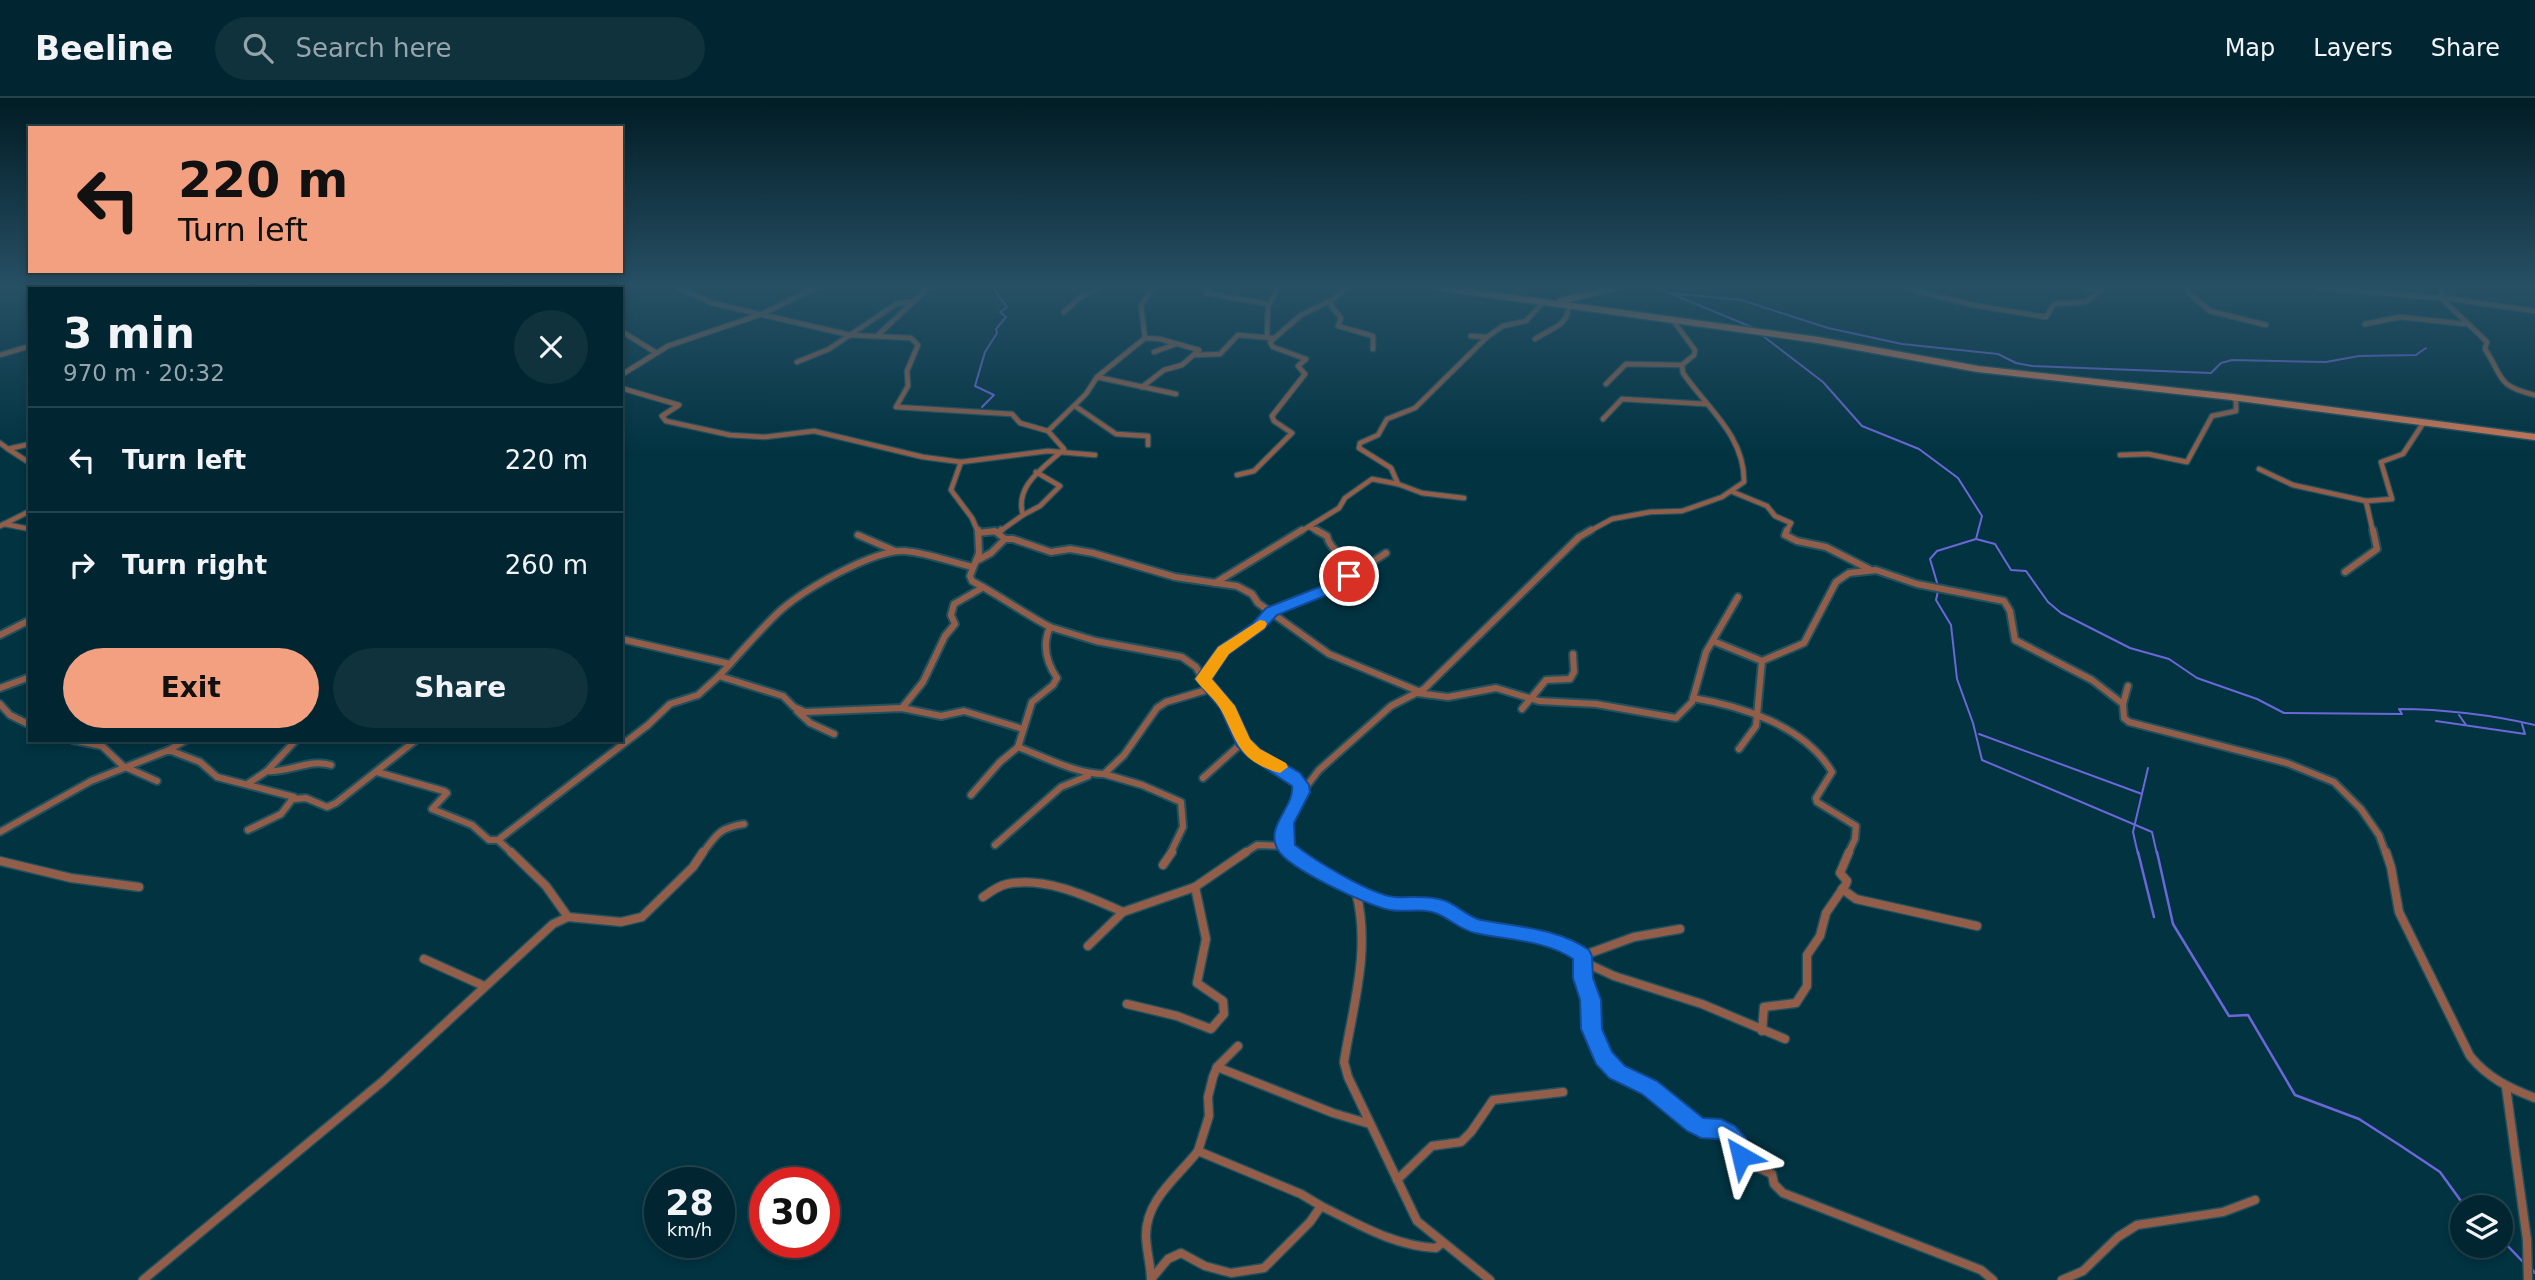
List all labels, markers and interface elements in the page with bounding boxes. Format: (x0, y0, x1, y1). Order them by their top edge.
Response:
search box (215, 17, 705, 80)
text: Beeline (35, 29, 173, 68)
icon: search (239, 29, 277, 67)
text: Search here (295, 33, 452, 63)
text: Map (2225, 34, 2275, 62)
text: Layers (2313, 34, 2393, 62)
text: Share (2431, 34, 2500, 62)
text: 220 m (178, 152, 348, 209)
icon: left (63, 154, 154, 245)
text: Turn left (178, 211, 308, 249)
text: 3 min (63, 309, 195, 358)
button: close (514, 310, 588, 384)
text: 970 m · 20:32 (63, 360, 225, 386)
icon: left (63, 441, 101, 479)
text: Turn left (122, 445, 246, 475)
text: 220 m (505, 445, 588, 475)
icon: right (63, 546, 101, 584)
pin (1319, 546, 1379, 606)
text: Turn right (122, 550, 267, 580)
text: 260 m (505, 550, 588, 580)
icon: arrive (1330, 557, 1368, 595)
button: Exit (63, 648, 319, 728)
button: Share (333, 648, 588, 728)
position arrow (1704, 1119, 1778, 1193)
speed limit sign: 30 (749, 1167, 840, 1258)
text: 28 (665, 1183, 714, 1223)
map controls (2450, 1195, 2513, 1258)
button: layers (2450, 1195, 2513, 1258)
text: km/h (667, 1219, 712, 1240)

